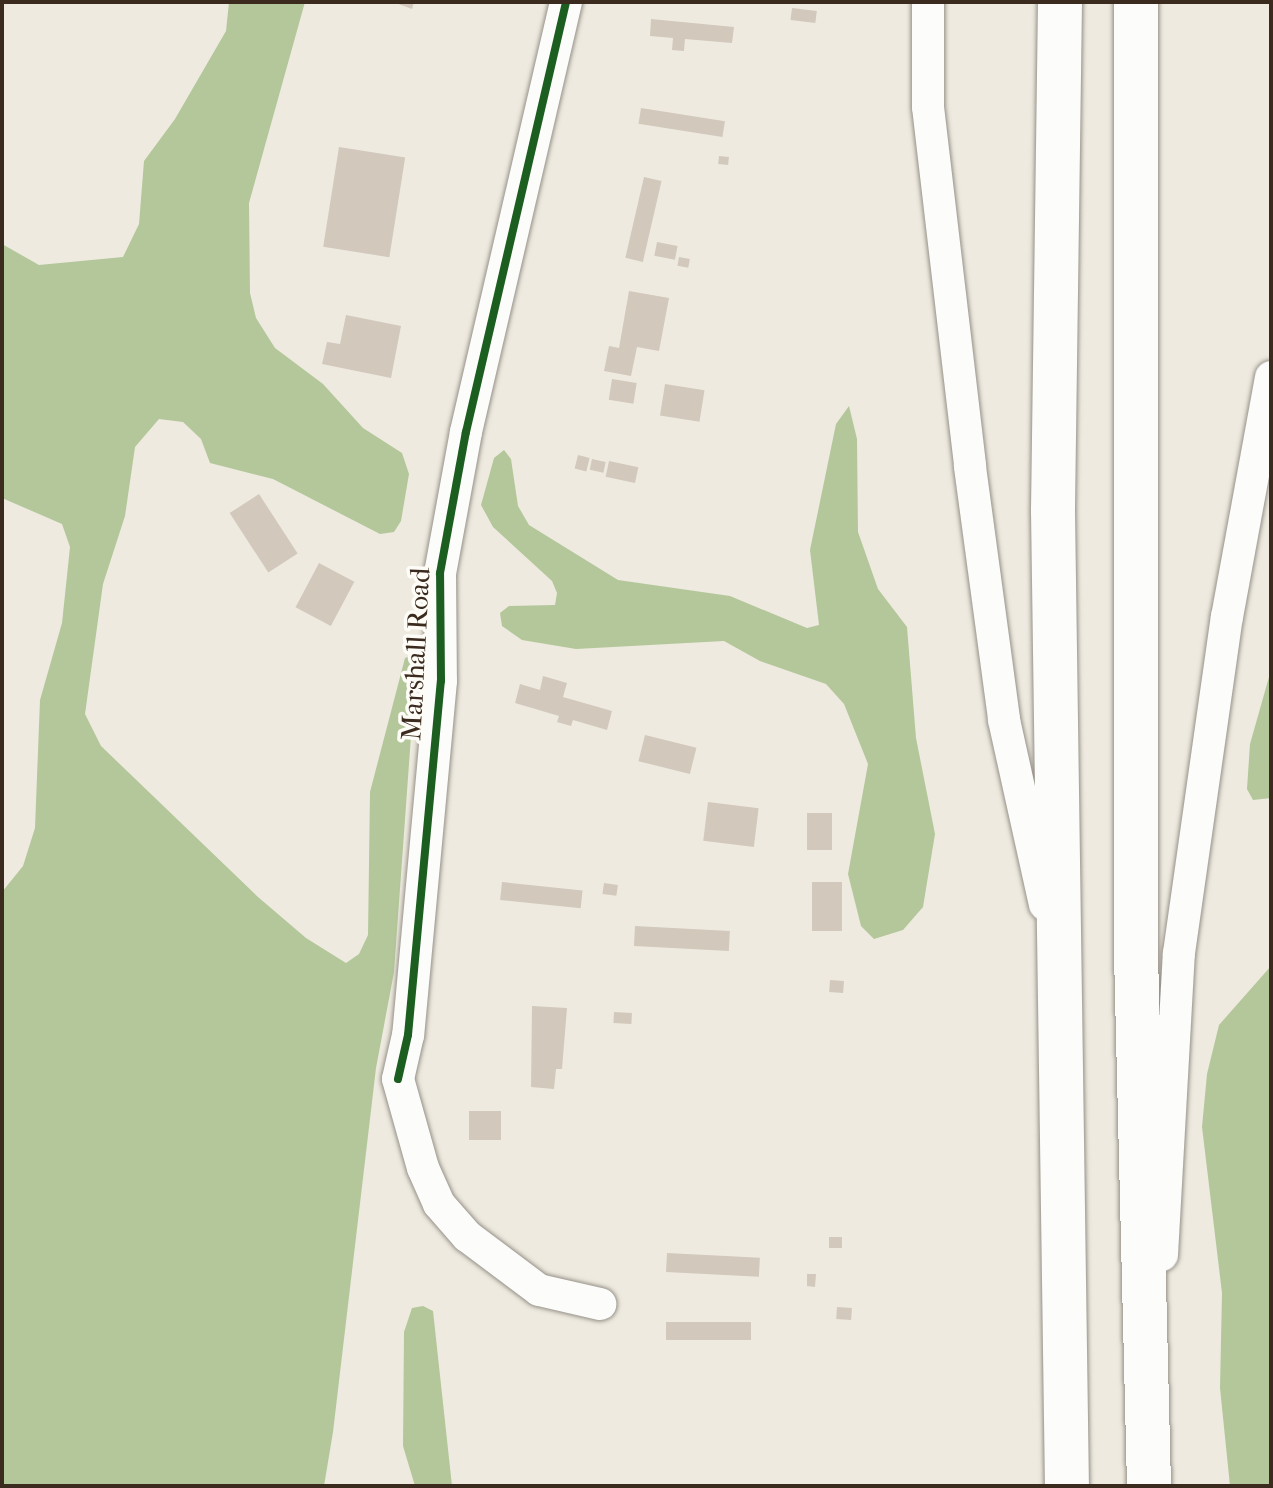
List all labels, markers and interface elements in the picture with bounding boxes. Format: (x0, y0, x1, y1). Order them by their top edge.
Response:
street label: Marshall Road (395, 567, 437, 741)

